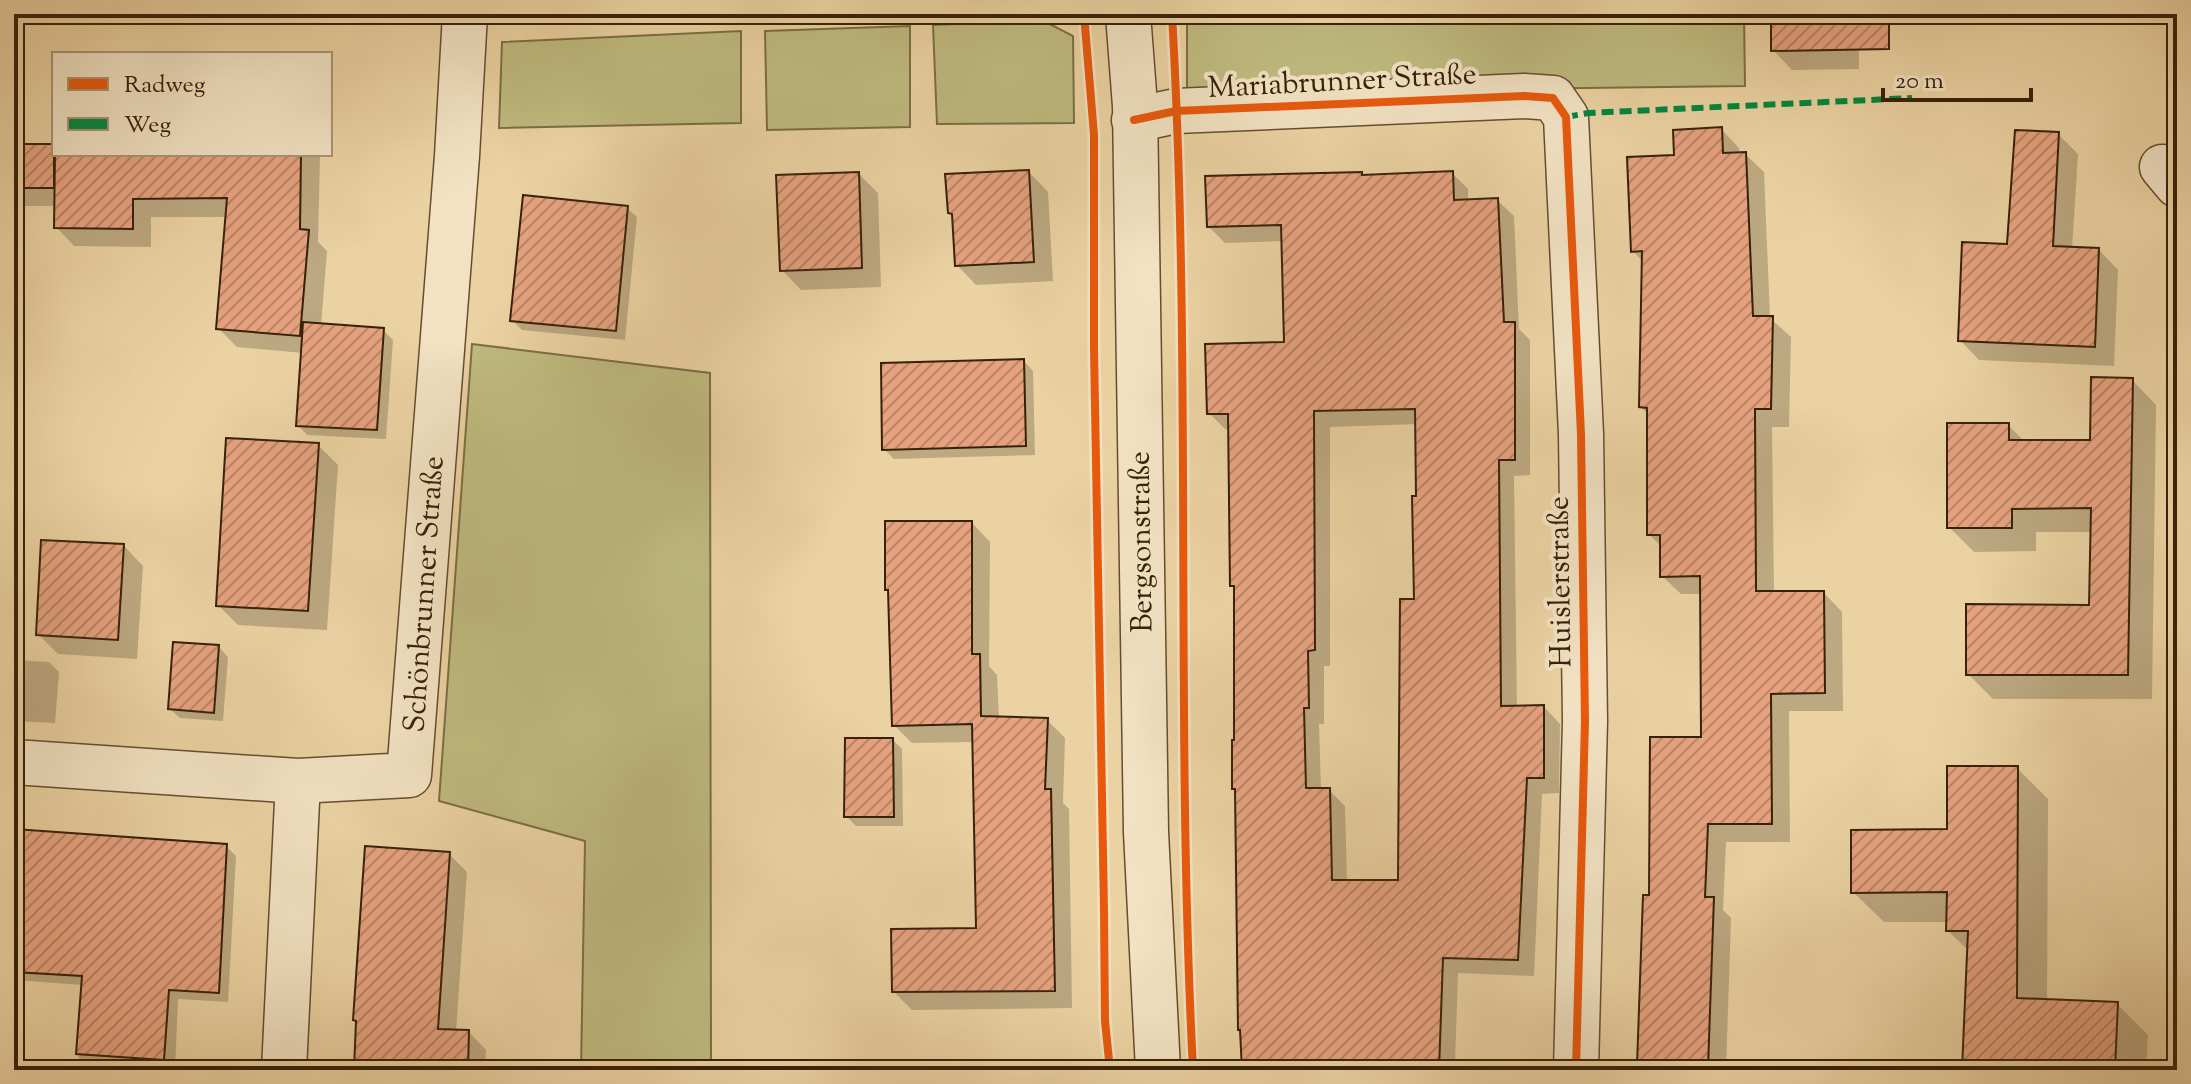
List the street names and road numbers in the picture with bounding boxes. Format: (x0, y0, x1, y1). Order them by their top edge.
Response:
street label: Mariabrunner Straße (1207, 54, 1478, 111)
street label: Bergsonstraße (1119, 451, 1166, 633)
street label: Schönbrunner Straße (394, 454, 457, 734)
street label: Huislerstraße (1539, 496, 1584, 668)

